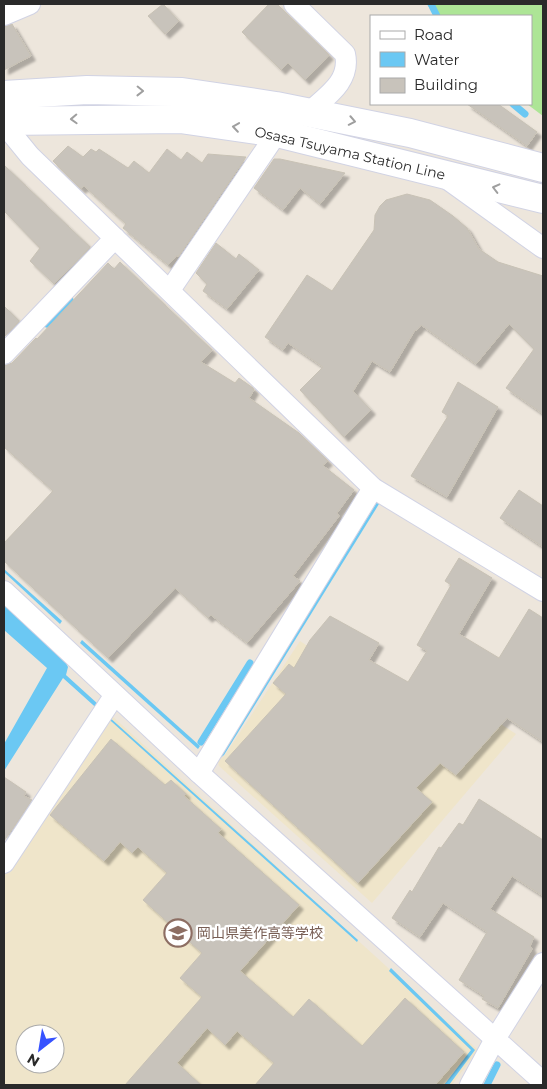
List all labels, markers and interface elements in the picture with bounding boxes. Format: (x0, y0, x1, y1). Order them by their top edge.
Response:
legend (370, 15, 532, 105)
text: Road (414, 25, 453, 44)
text: Water (414, 50, 460, 69)
text: Building (414, 75, 478, 94)
one-way arrow (136, 86, 144, 96)
one-way arrow (69, 114, 77, 124)
one-way arrow (348, 115, 357, 126)
one-way arrow (231, 122, 239, 133)
street label: Osasa Tsuyama Station Line (253, 122, 447, 184)
one-way arrow (491, 183, 500, 194)
school or university icon: 岡山県美作高等学校 (163, 918, 193, 948)
place label: 岡山県美作高等学校 (197, 924, 323, 942)
north arrow (15, 1024, 65, 1074)
text: N (24, 1050, 43, 1071)

